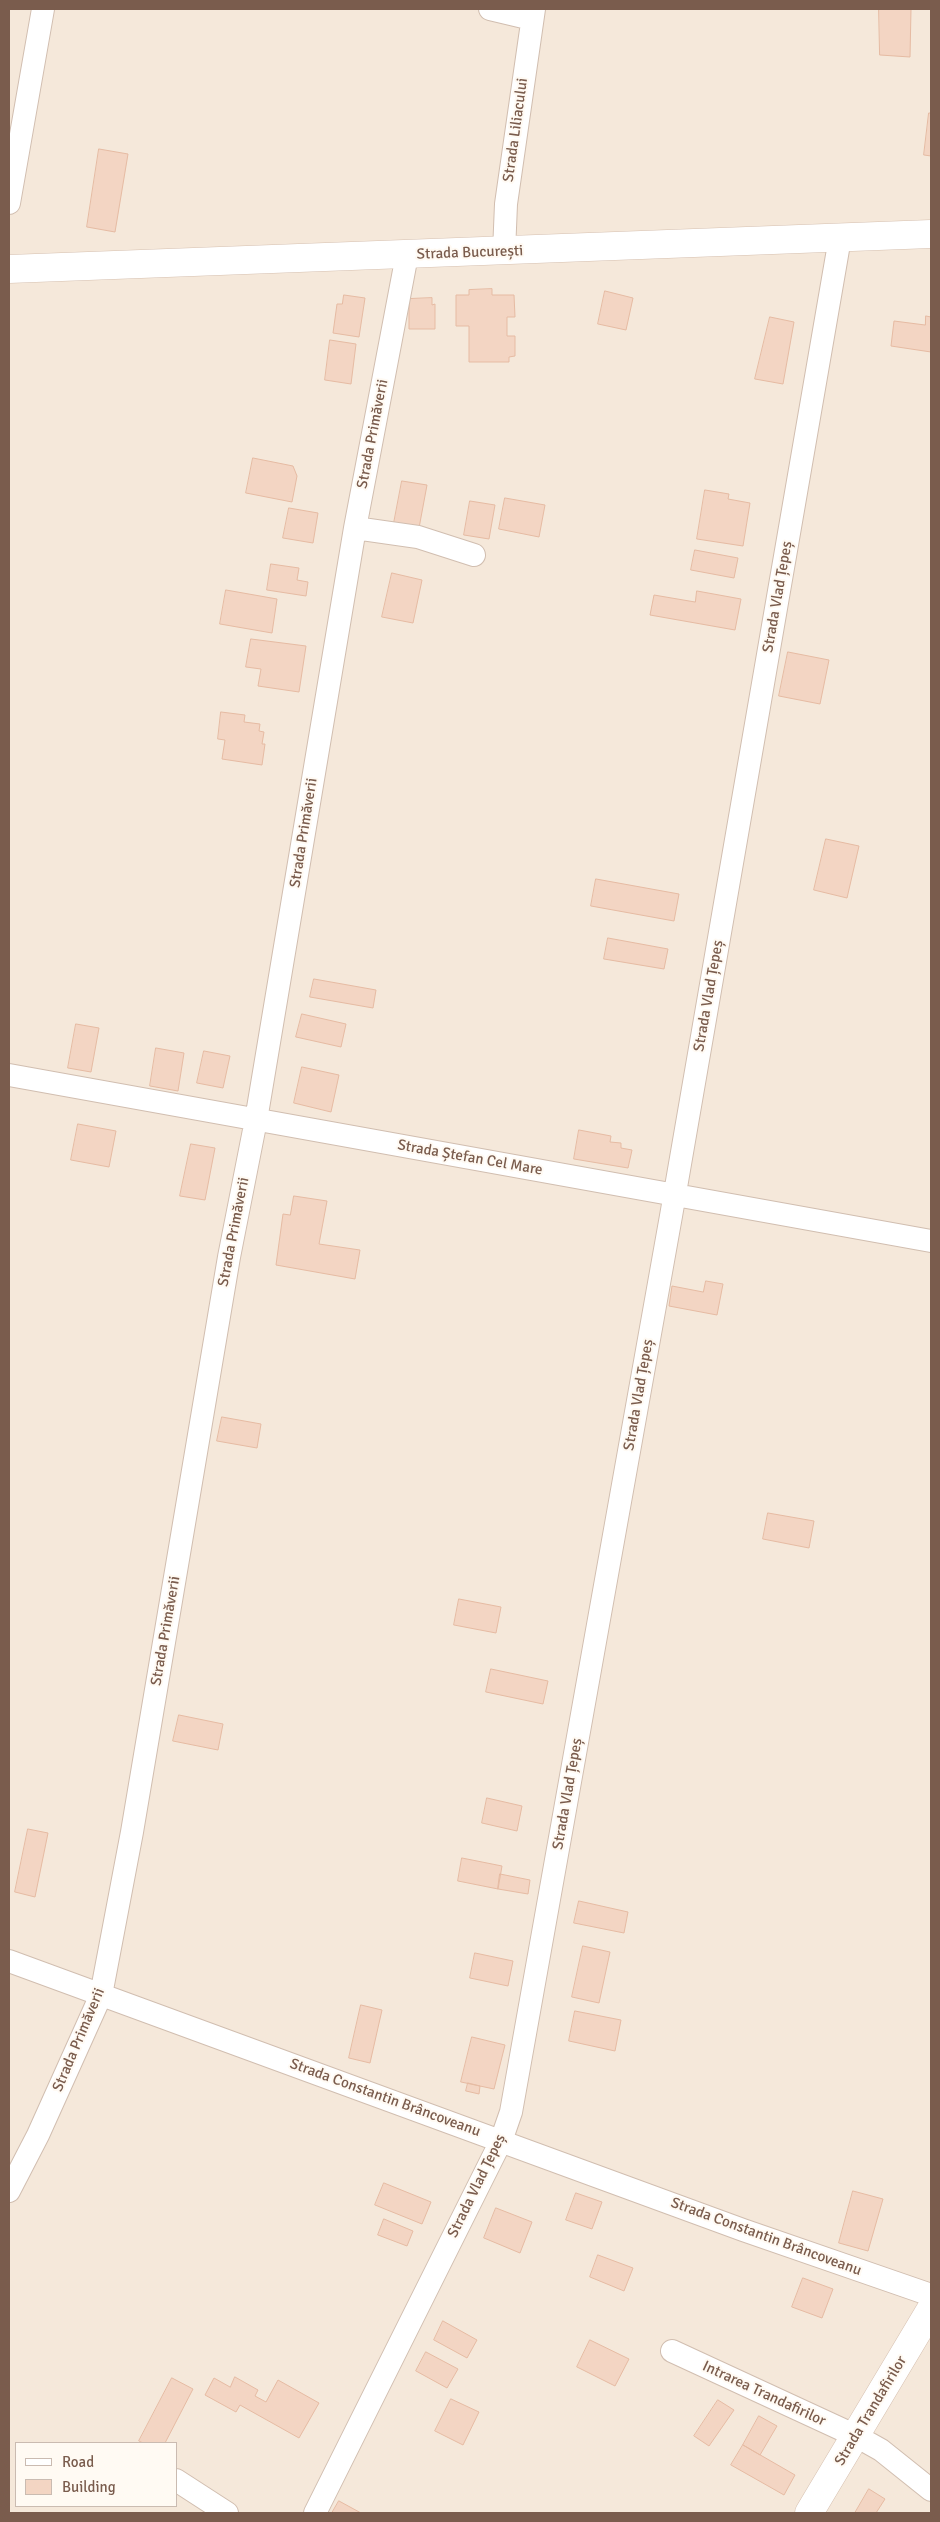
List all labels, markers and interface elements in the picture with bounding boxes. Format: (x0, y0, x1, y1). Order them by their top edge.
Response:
street label: Strada Liliacului (500, 77, 532, 183)
street label: Strada București (416, 242, 524, 264)
street label: Strada Primăverii (354, 378, 392, 490)
street label: Strada Vlad Țepeș (759, 540, 797, 654)
street label: Strada Primăverii (286, 777, 322, 889)
street label: Strada Vlad Țepeș (690, 939, 728, 1053)
street label: Strada Ștefan Cel Mare (396, 1136, 544, 1180)
street label: Strada Primăverii (215, 1176, 253, 1288)
street label: Strada Vlad Țepeș (620, 1338, 658, 1452)
street label: Strada Primăverii (148, 1575, 184, 1687)
street label: Strada Vlad Țepeș (549, 1737, 587, 1851)
street label: Strada Primăverii (49, 1985, 109, 2095)
street label: Strada Constantin Brâncoveanu (287, 2055, 483, 2141)
street label: Strada Vlad Țepeș (444, 2131, 510, 2241)
street label: Strada Constantin Brâncoveanu (668, 2194, 864, 2280)
street label: Strada Trandafirilor (831, 2353, 911, 2469)
street label: Intrarea Trandafirilor (699, 2358, 829, 2430)
legend (15, 2442, 178, 2507)
text: Road (62, 2453, 94, 2471)
text: Building (62, 2478, 116, 2496)

